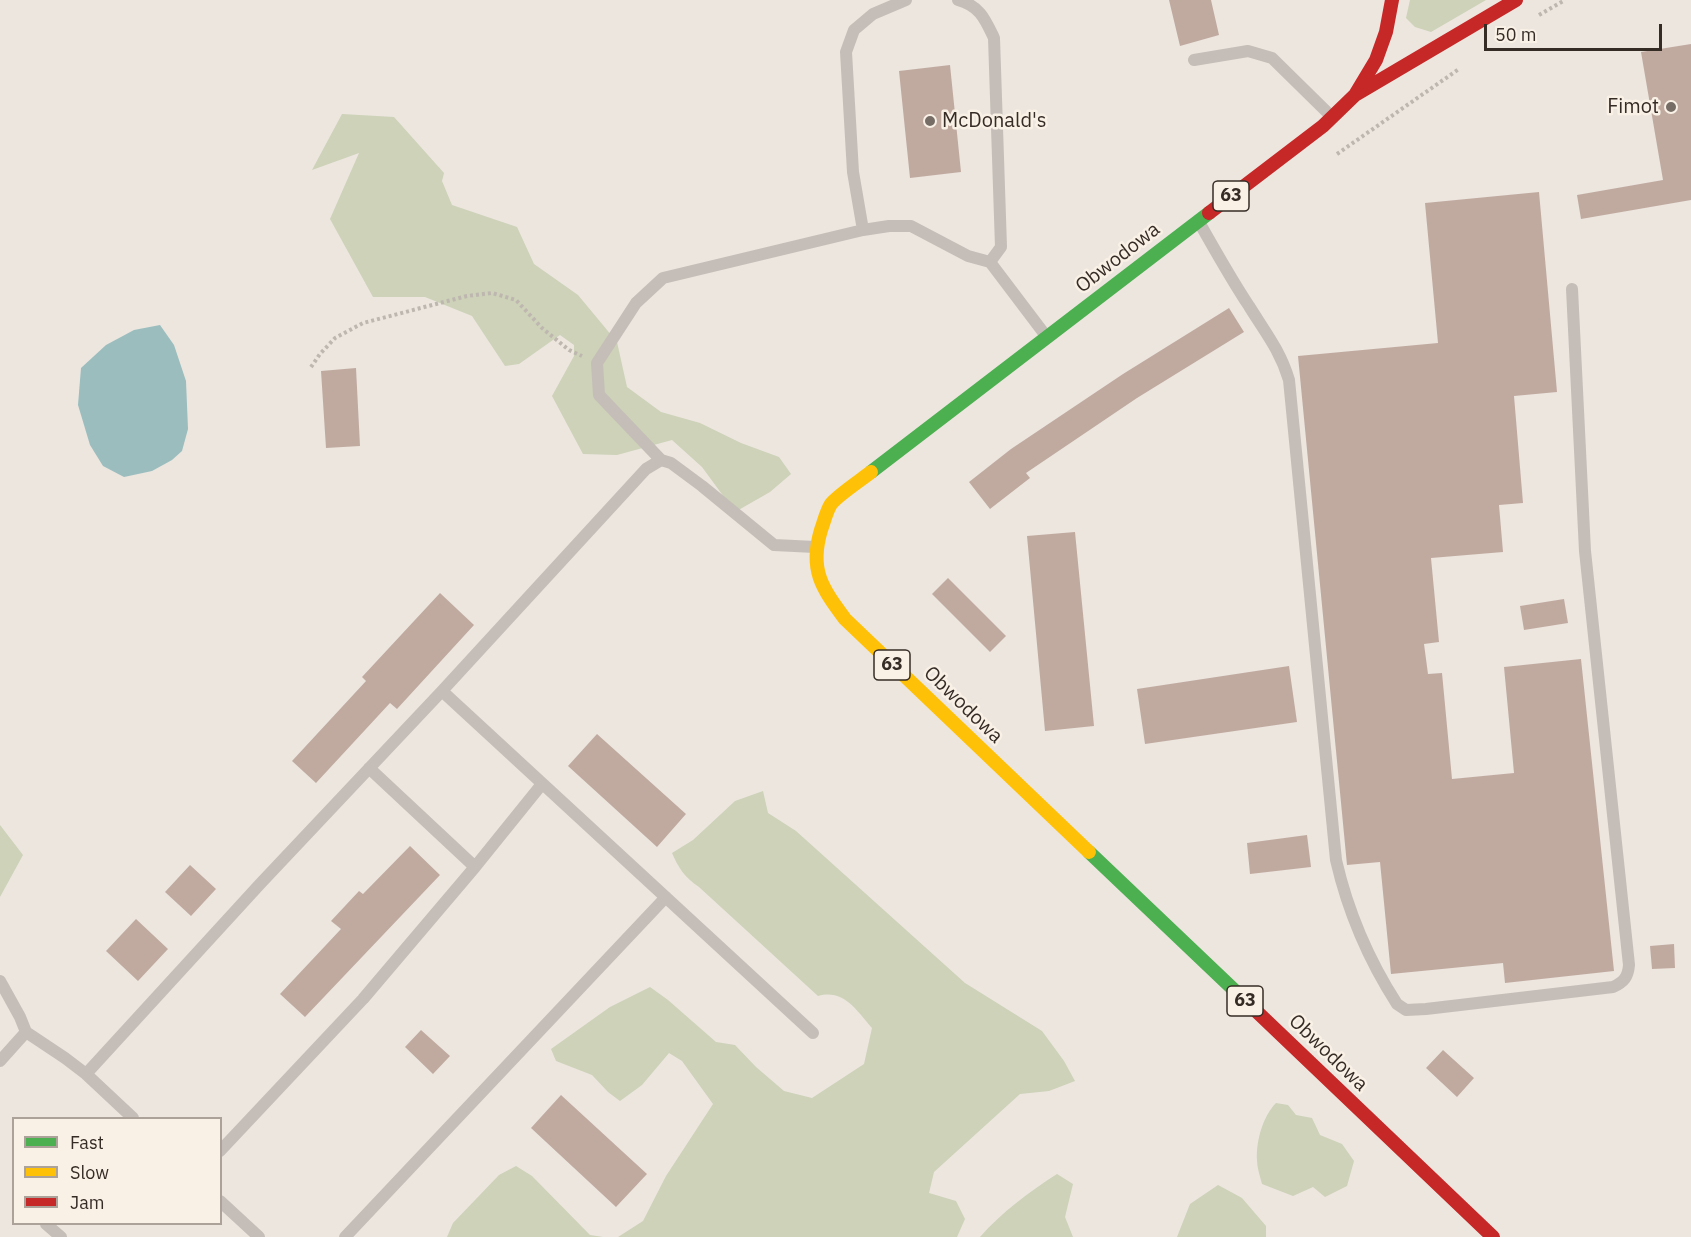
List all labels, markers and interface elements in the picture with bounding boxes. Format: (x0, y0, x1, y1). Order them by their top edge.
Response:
scale bar (1487, 12, 1666, 50)
text: 50 m (1495, 23, 1537, 46)
place label: Fimot (1607, 95, 1659, 119)
marker: Fimot (1664, 100, 1678, 114)
place label: McDonald's (942, 109, 1047, 133)
marker: McDonald's (923, 114, 937, 128)
road number: 63 (1213, 181, 1249, 211)
street label: Obwodowa (1071, 218, 1165, 298)
road number: 63 (874, 650, 910, 680)
street label: Obwodowa (918, 661, 1008, 749)
road number: 63 (1227, 986, 1263, 1016)
street label: Obwodowa (1283, 1009, 1373, 1097)
legend (12, 1117, 222, 1225)
text: Fast (70, 1131, 104, 1154)
text: Slow (70, 1161, 109, 1184)
text: Jam (70, 1191, 105, 1214)

